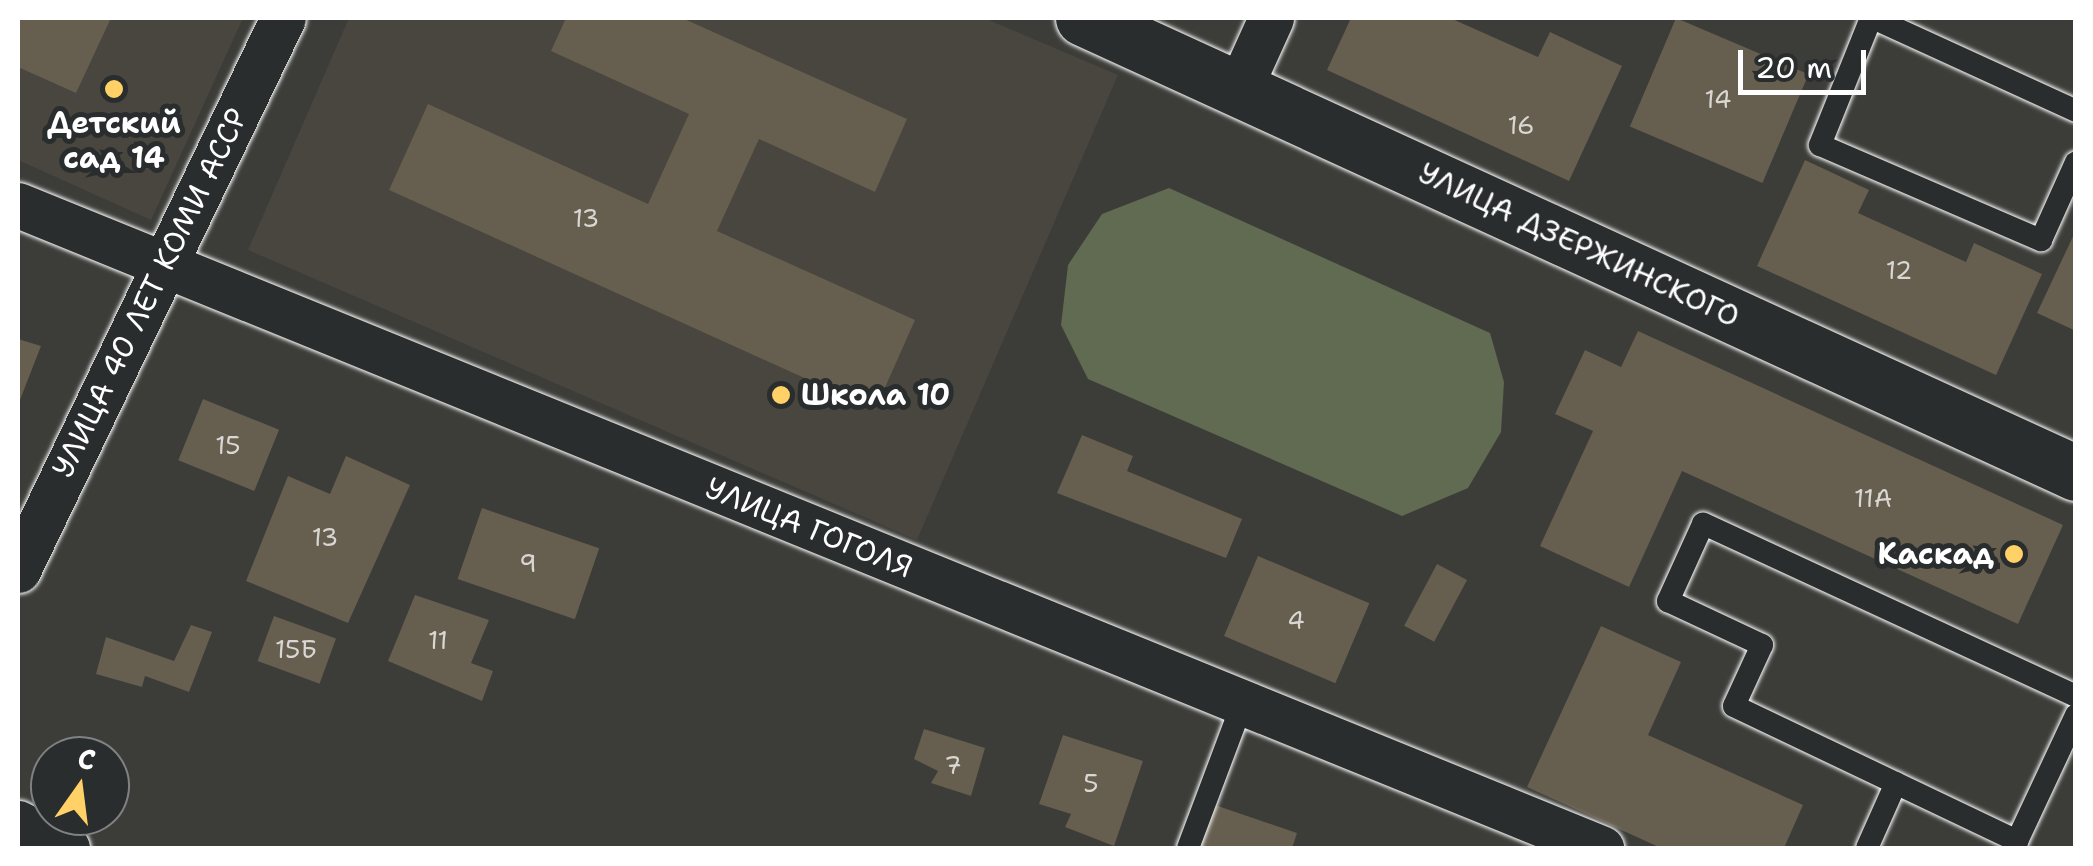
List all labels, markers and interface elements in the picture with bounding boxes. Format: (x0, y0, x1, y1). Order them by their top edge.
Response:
scale bar (1743, 30, 1870, 92)
text: 20 m (1755, 47, 1832, 88)
marker: Детский сад 14 (103, 78, 125, 100)
house number: 14 (1705, 84, 1731, 114)
street label: УЛИЦА 40 ЛЕТ КОМИ АССР (45, 103, 255, 483)
place label: Детский сад 14 (47, 105, 181, 176)
house number: 16 (1507, 110, 1535, 140)
street label: УЛИЦА ДЗЕРЖИНСКОГО (1413, 155, 1745, 335)
house number: 13 (573, 203, 599, 233)
house number: 12 (1886, 255, 1912, 285)
place label: Школа 10 (801, 377, 950, 413)
marker: Школа 10 (770, 384, 792, 406)
house number: 15 (215, 430, 241, 460)
street label: УЛИЦА ГОГОЛЯ (700, 470, 918, 586)
house number: 11А (1854, 483, 1892, 513)
house number: 13 (312, 522, 338, 552)
place label: Каскад (1877, 536, 1994, 572)
marker: Каскад (2003, 543, 2025, 565)
house number: 9 (519, 548, 537, 578)
house number: 4 (1287, 605, 1305, 635)
house number: 11 (428, 625, 448, 655)
house number: 15Б (275, 634, 317, 664)
north arrow (30, 736, 130, 836)
text: С (74, 738, 100, 779)
house number: 7 (944, 750, 962, 780)
house number: 5 (1083, 768, 1099, 798)

